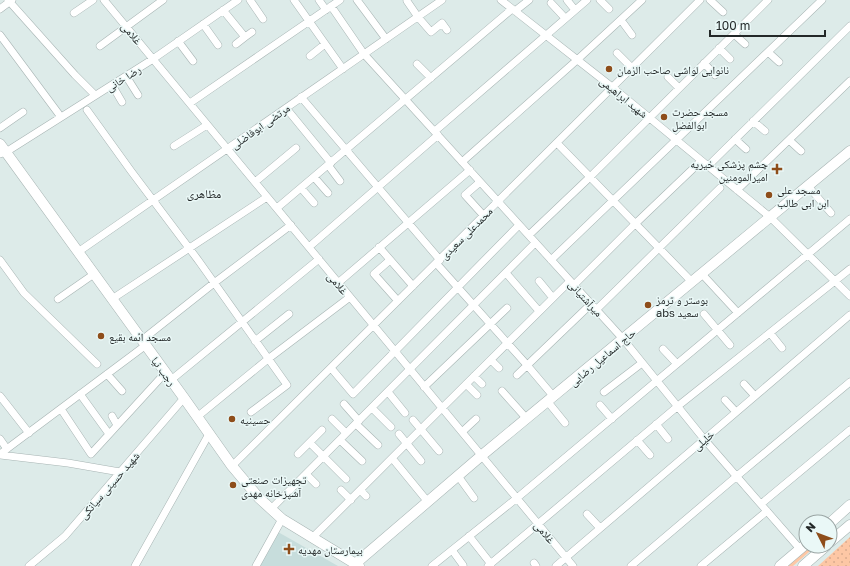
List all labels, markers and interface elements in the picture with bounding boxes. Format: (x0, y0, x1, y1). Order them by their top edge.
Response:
scale bar (710, 12, 825, 38)
text: 100 m (716, 18, 750, 33)
street label: غلامی (118, 19, 145, 48)
street label: رضا خانی (103, 62, 143, 95)
place label: نانوایی لواشی صاحب الزمان (617, 63, 729, 77)
marker: نانوایی لواشی صاحب الزمان (604, 64, 614, 74)
street label: شهید ابراهیمی (597, 74, 651, 121)
street label: مرتضی ابوفاضلی (228, 101, 293, 152)
place label: مسجد حضرت ابوالفضل (672, 105, 728, 132)
marker: مسجد حضرت ابوالفضل (659, 112, 669, 122)
place label: چشم پزشکی خیریه امیرالمومنین (690, 157, 768, 184)
marker: چشم پزشکی خیریه امیرالمومنین (771, 163, 783, 175)
place label: مسجد علی ابن ابی طالب (777, 183, 829, 210)
district label: مظاهری (187, 186, 221, 201)
marker: مسجد علی ابن ابی طالب (764, 190, 774, 200)
street label: محمدعلی سعیدی (437, 204, 495, 262)
street label: غلامی (324, 269, 351, 298)
street label: میرآشتیانی (566, 277, 606, 320)
place label: بوستر و ترمز abs سعید (655, 293, 708, 319)
marker: بوستر و ترمز abs سعید (643, 300, 653, 310)
street label: حاج اسماعیل رضایی (566, 326, 638, 389)
place label: مسجد ائمه بقیع (109, 330, 171, 344)
marker: مسجد ائمه بقیع (96, 331, 106, 341)
street label: رجب نیا (149, 354, 179, 388)
place label: حسینیه (240, 413, 270, 426)
marker: حسینیه (227, 414, 237, 424)
street label: خلیلی (690, 427, 717, 454)
street label: شهید حسینی سیانکی (76, 449, 142, 522)
place label: تجهیزات صنعتی آشپزخانه مهدی (241, 473, 307, 500)
marker: تجهیزات صنعتی آشپزخانه مهدی (228, 480, 238, 490)
north arrow (798, 514, 838, 554)
street label: غلامی (531, 518, 558, 547)
text: N (803, 520, 818, 534)
marker: بیمارستان مهدیه (283, 543, 295, 555)
place label: بیمارستان مهدیه (298, 543, 363, 557)

